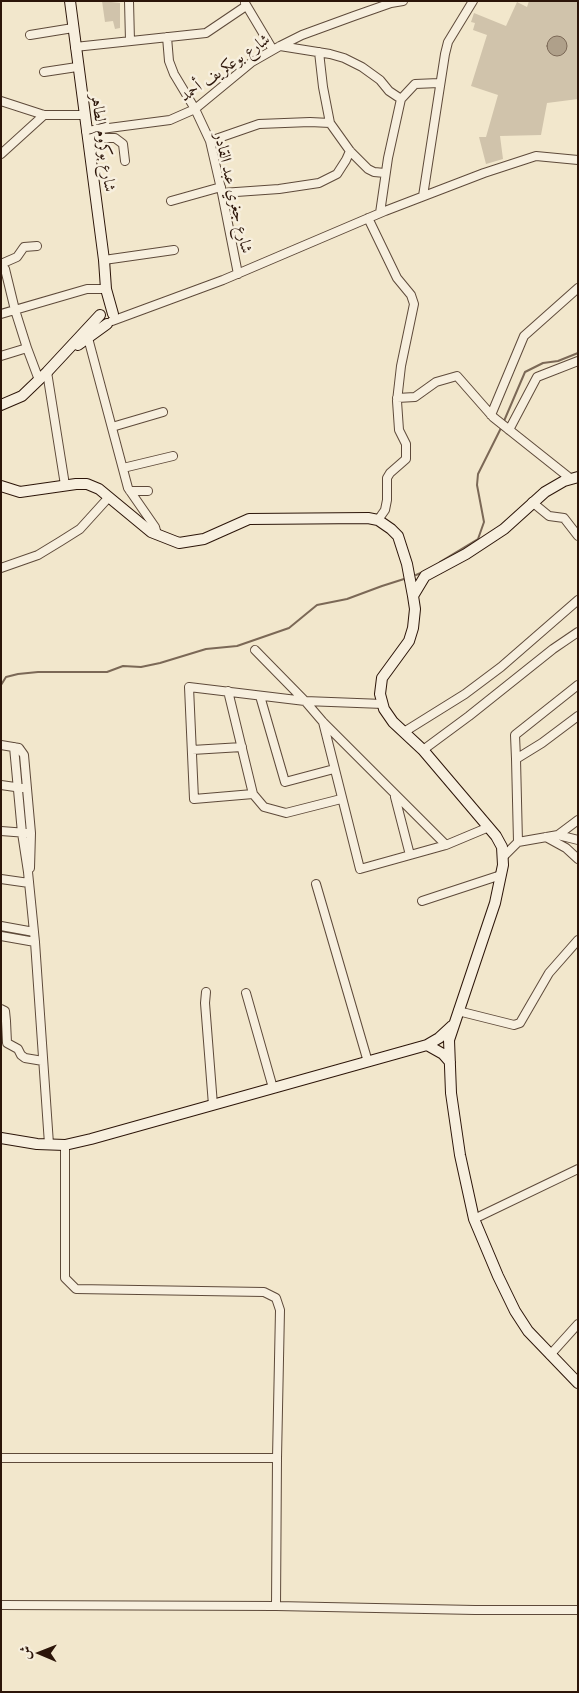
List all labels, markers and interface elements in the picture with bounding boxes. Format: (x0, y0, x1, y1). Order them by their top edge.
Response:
street label: شارع بوعكريف أحمد (176, 30, 274, 106)
street label: شارع بوكروم الطاهر (87, 93, 119, 193)
street label: شارع جغري عبد القادر (210, 131, 256, 255)
north arrow (15, 1628, 65, 1678)
text: ش (16, 1646, 34, 1660)

